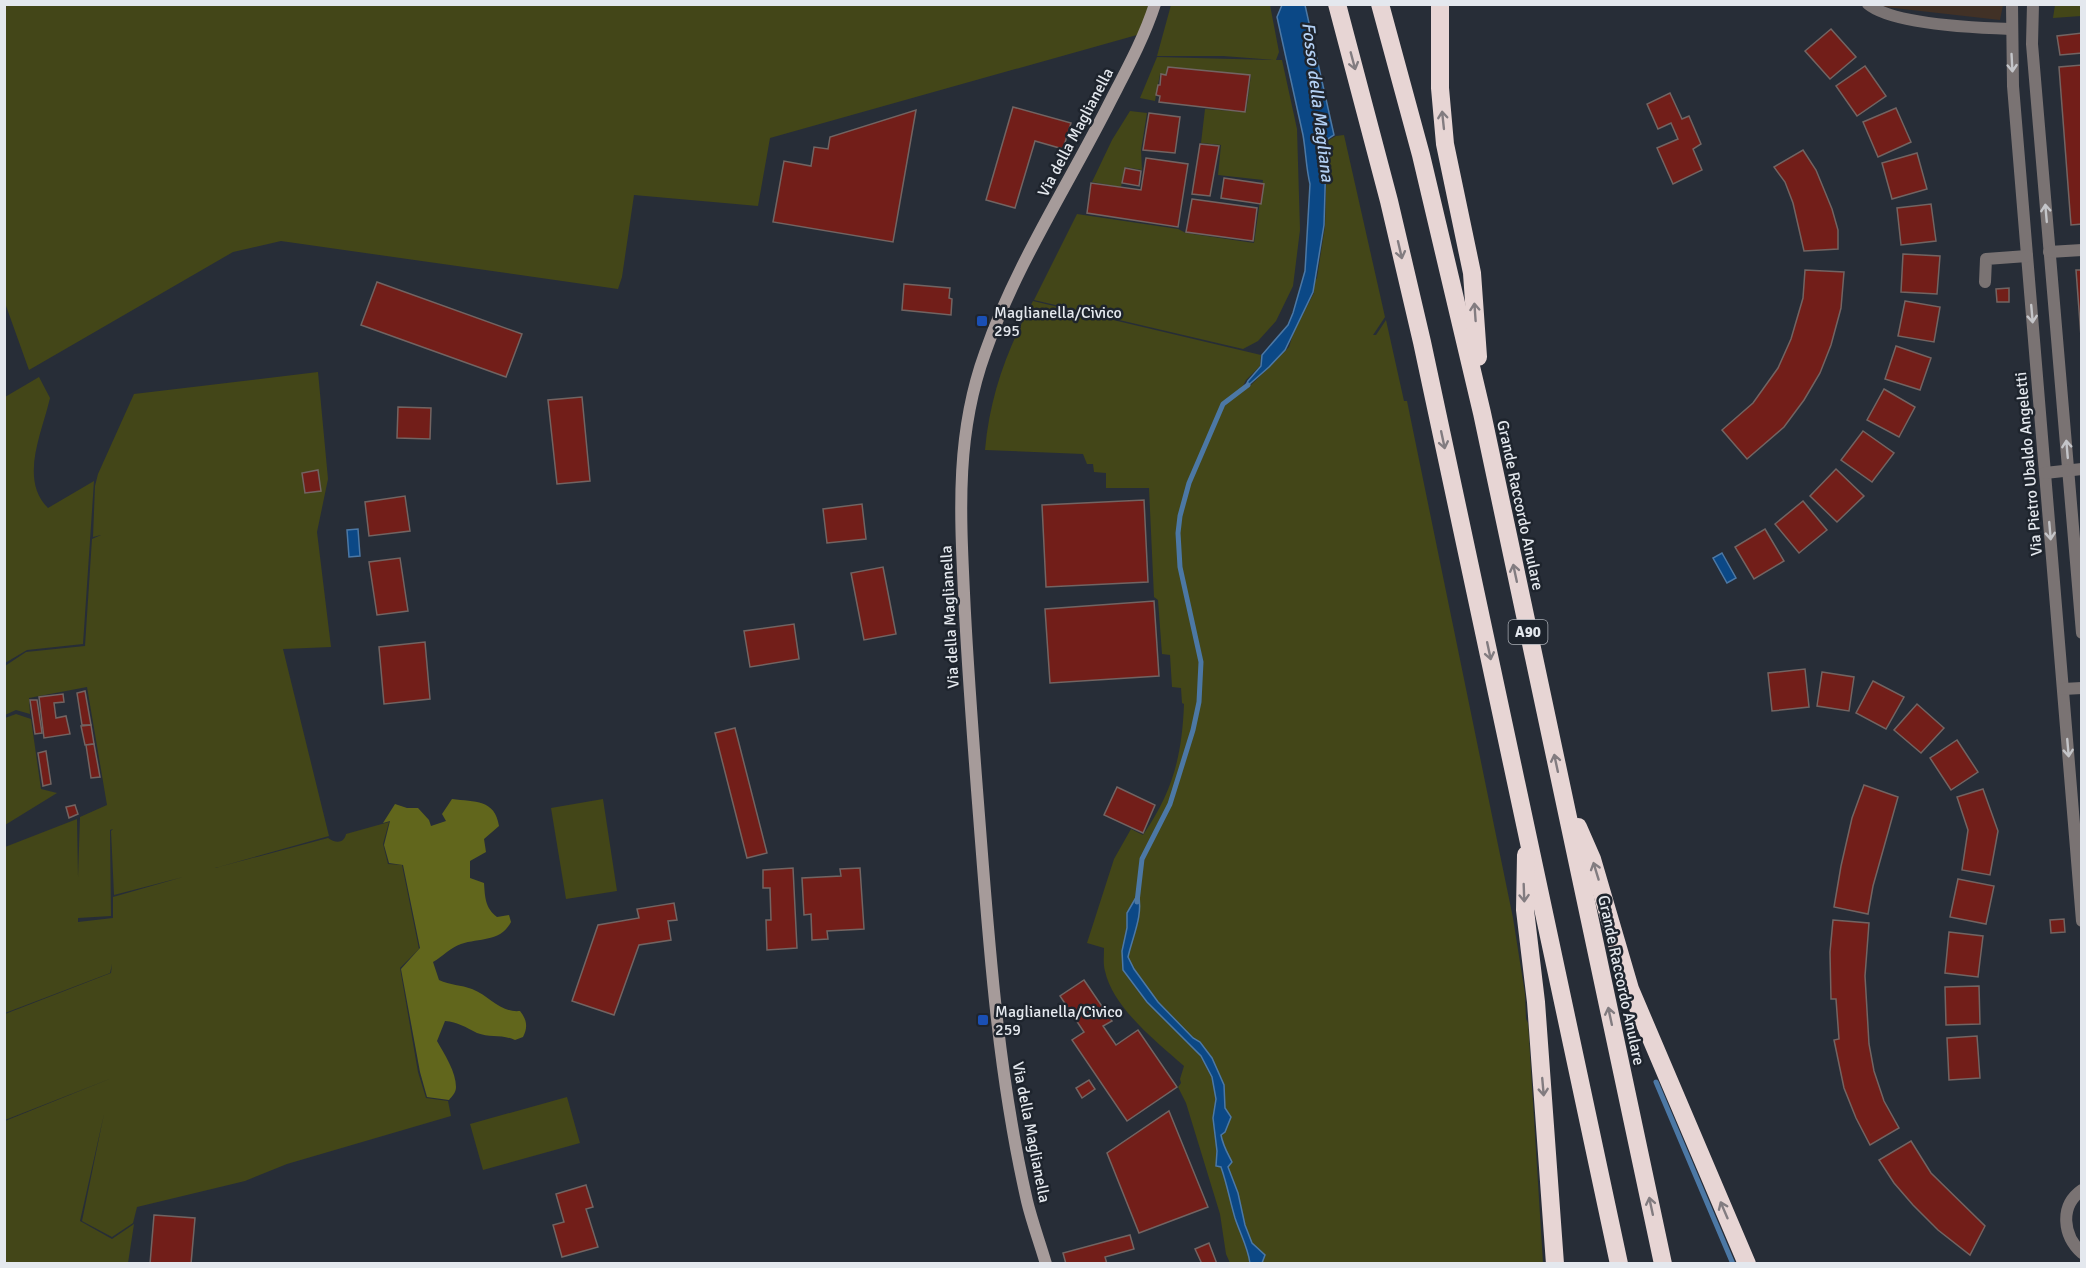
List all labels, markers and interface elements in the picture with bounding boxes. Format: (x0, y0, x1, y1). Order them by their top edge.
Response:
water label: Fosso della Magliana (1297, 21, 1339, 184)
one-way arrow (1348, 51, 1359, 70)
one-way arrow (2007, 52, 2018, 72)
street label: Via della Maglianella (1033, 65, 1118, 200)
one-way arrow (1437, 111, 1448, 131)
one-way arrow (2040, 203, 2051, 223)
one-way arrow (1395, 240, 1407, 259)
place label: Maglianella/Civico 295 (994, 303, 1122, 341)
one-way arrow (1469, 303, 1480, 323)
one-way arrow (2027, 303, 2038, 323)
marker: Maglianella/Civico 295 (975, 314, 989, 328)
street label: Via Pietro Ubaldo Angeletti (2011, 371, 2047, 557)
street label: Grande Raccordo Anulare (1492, 418, 1548, 592)
one-way arrow (1438, 430, 1449, 449)
one-way arrow (2061, 439, 2072, 459)
one-way arrow (2045, 520, 2056, 540)
street label: Via della Maglianella (936, 545, 964, 689)
one-way arrow (1509, 563, 1520, 583)
road number: A90 (1508, 620, 1547, 644)
one-way arrow (1483, 642, 1495, 661)
one-way arrow (2063, 737, 2074, 757)
one-way arrow (1550, 754, 1562, 773)
one-way arrow (1589, 862, 1600, 881)
one-way arrow (1519, 883, 1530, 903)
street label: Grande Raccordo Anulare (1593, 893, 1649, 1067)
place label: Maglianella/Civico 259 (995, 1002, 1123, 1040)
one-way arrow (1604, 1006, 1615, 1026)
marker: Maglianella/Civico 259 (976, 1013, 990, 1027)
street label: Via della Maglianella (1008, 1060, 1054, 1204)
one-way arrow (1538, 1077, 1549, 1097)
one-way arrow (1645, 1197, 1656, 1216)
one-way arrow (1718, 1201, 1729, 1219)

